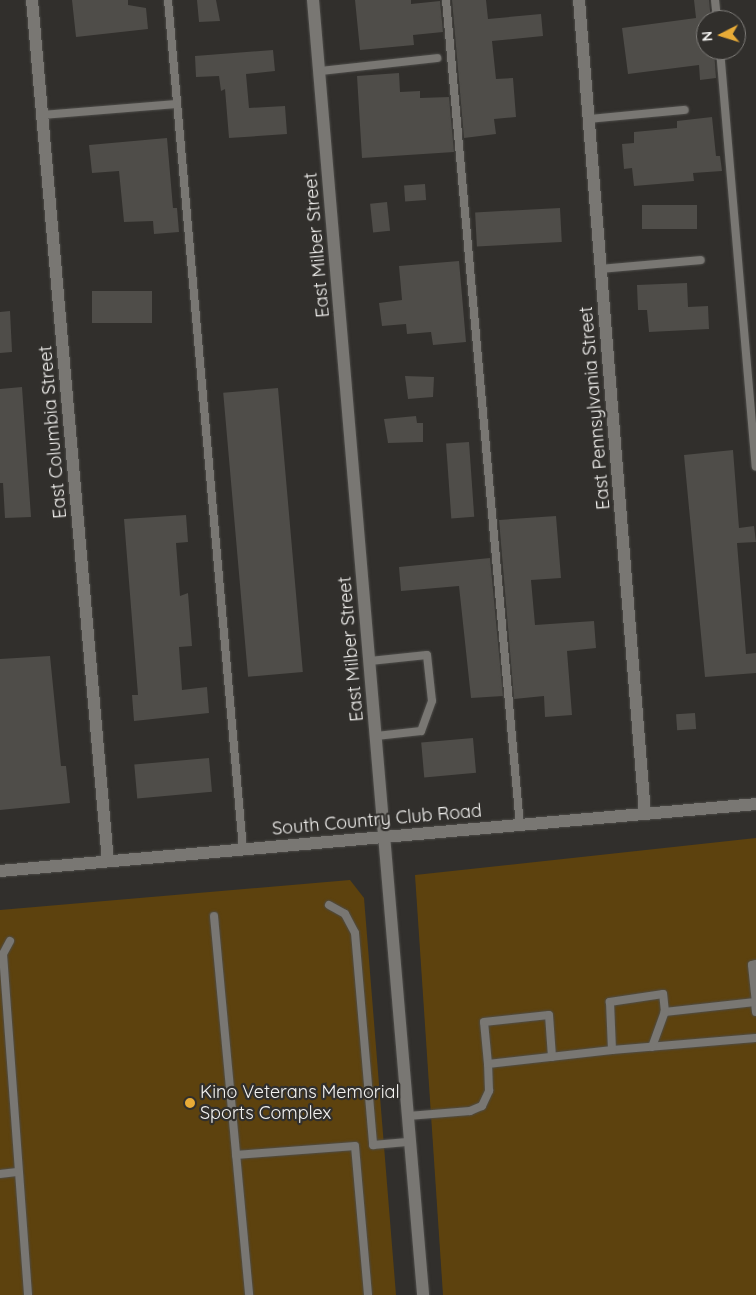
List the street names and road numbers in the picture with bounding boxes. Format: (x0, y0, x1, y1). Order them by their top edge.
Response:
street label: East Milber Street (300, 172, 334, 318)
street label: East Pennsylvania Street (575, 305, 615, 511)
street label: East Columbia Street (35, 345, 71, 519)
street label: East Milber Street (334, 576, 368, 722)
street label: South Country Club Road (271, 800, 483, 840)

